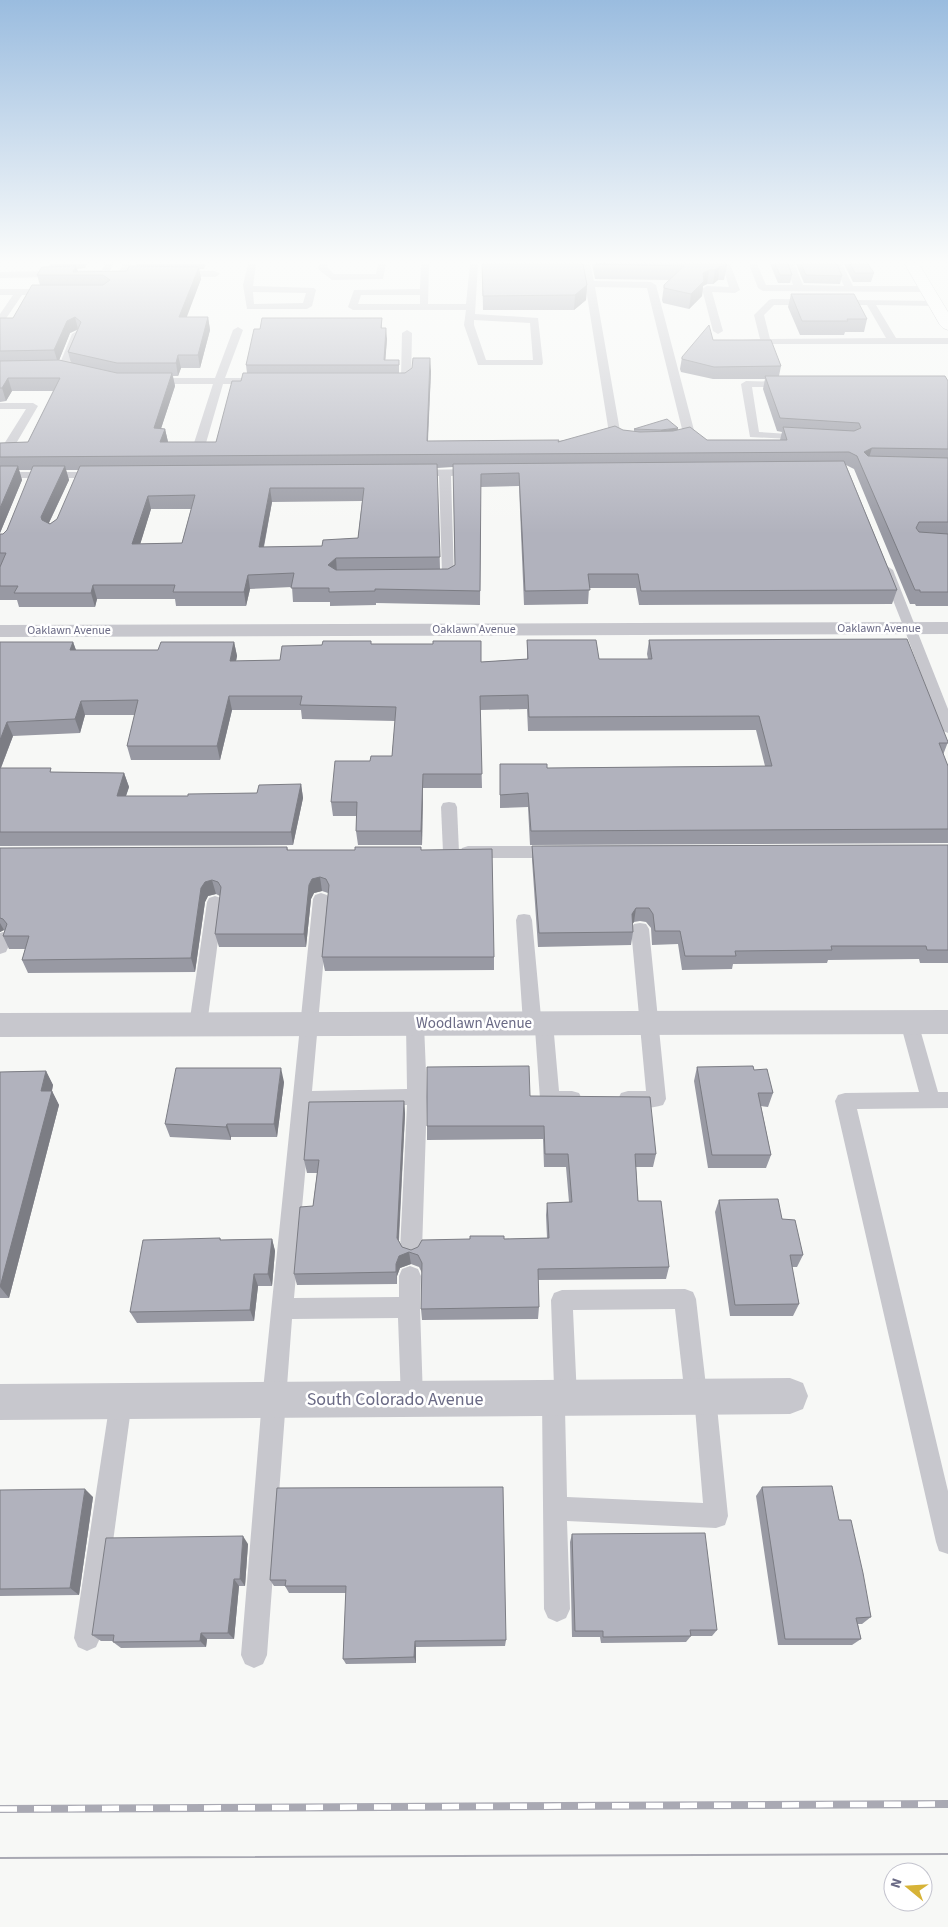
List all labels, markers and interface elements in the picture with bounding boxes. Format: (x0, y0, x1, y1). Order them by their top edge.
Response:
street label: Oaklawn Avenue (837, 620, 921, 637)
street label: Oaklawn Avenue (432, 621, 516, 638)
street label: Oaklawn Avenue (27, 622, 111, 639)
street label: Woodlawn Avenue (416, 1013, 532, 1034)
street label: South Colorado Avenue (307, 1387, 483, 1412)
north arrow (883, 1862, 933, 1912)
text: N (886, 1876, 908, 1891)

